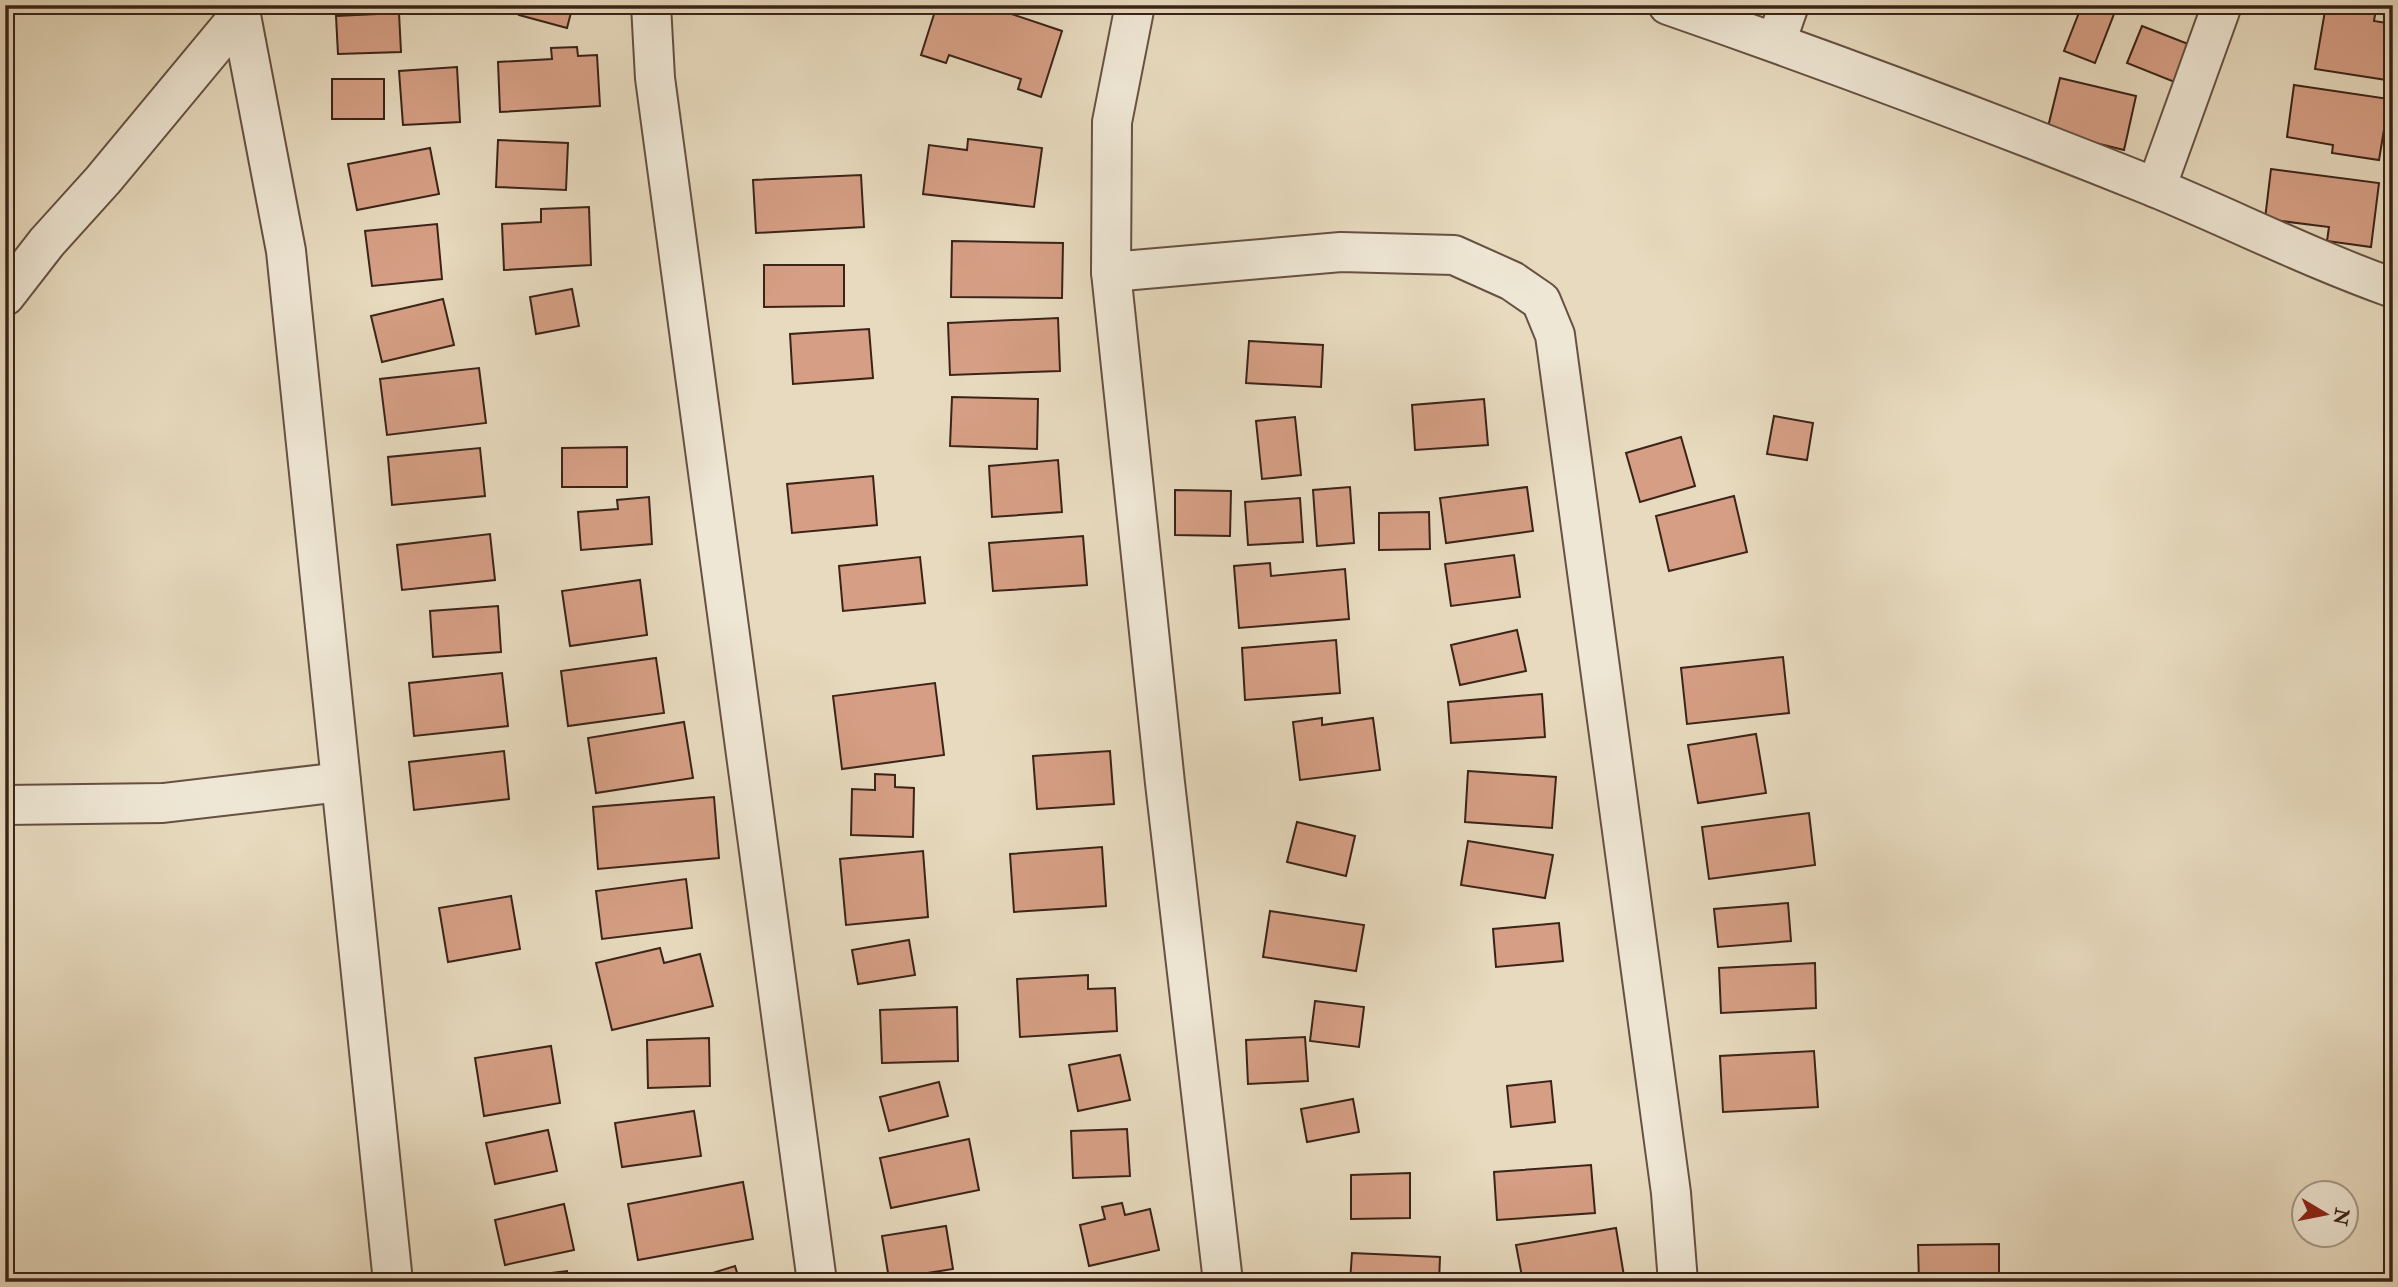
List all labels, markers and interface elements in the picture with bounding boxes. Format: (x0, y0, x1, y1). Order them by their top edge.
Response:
north arrow (2290, 1178, 2360, 1248)
text: N (2327, 1205, 2354, 1228)

